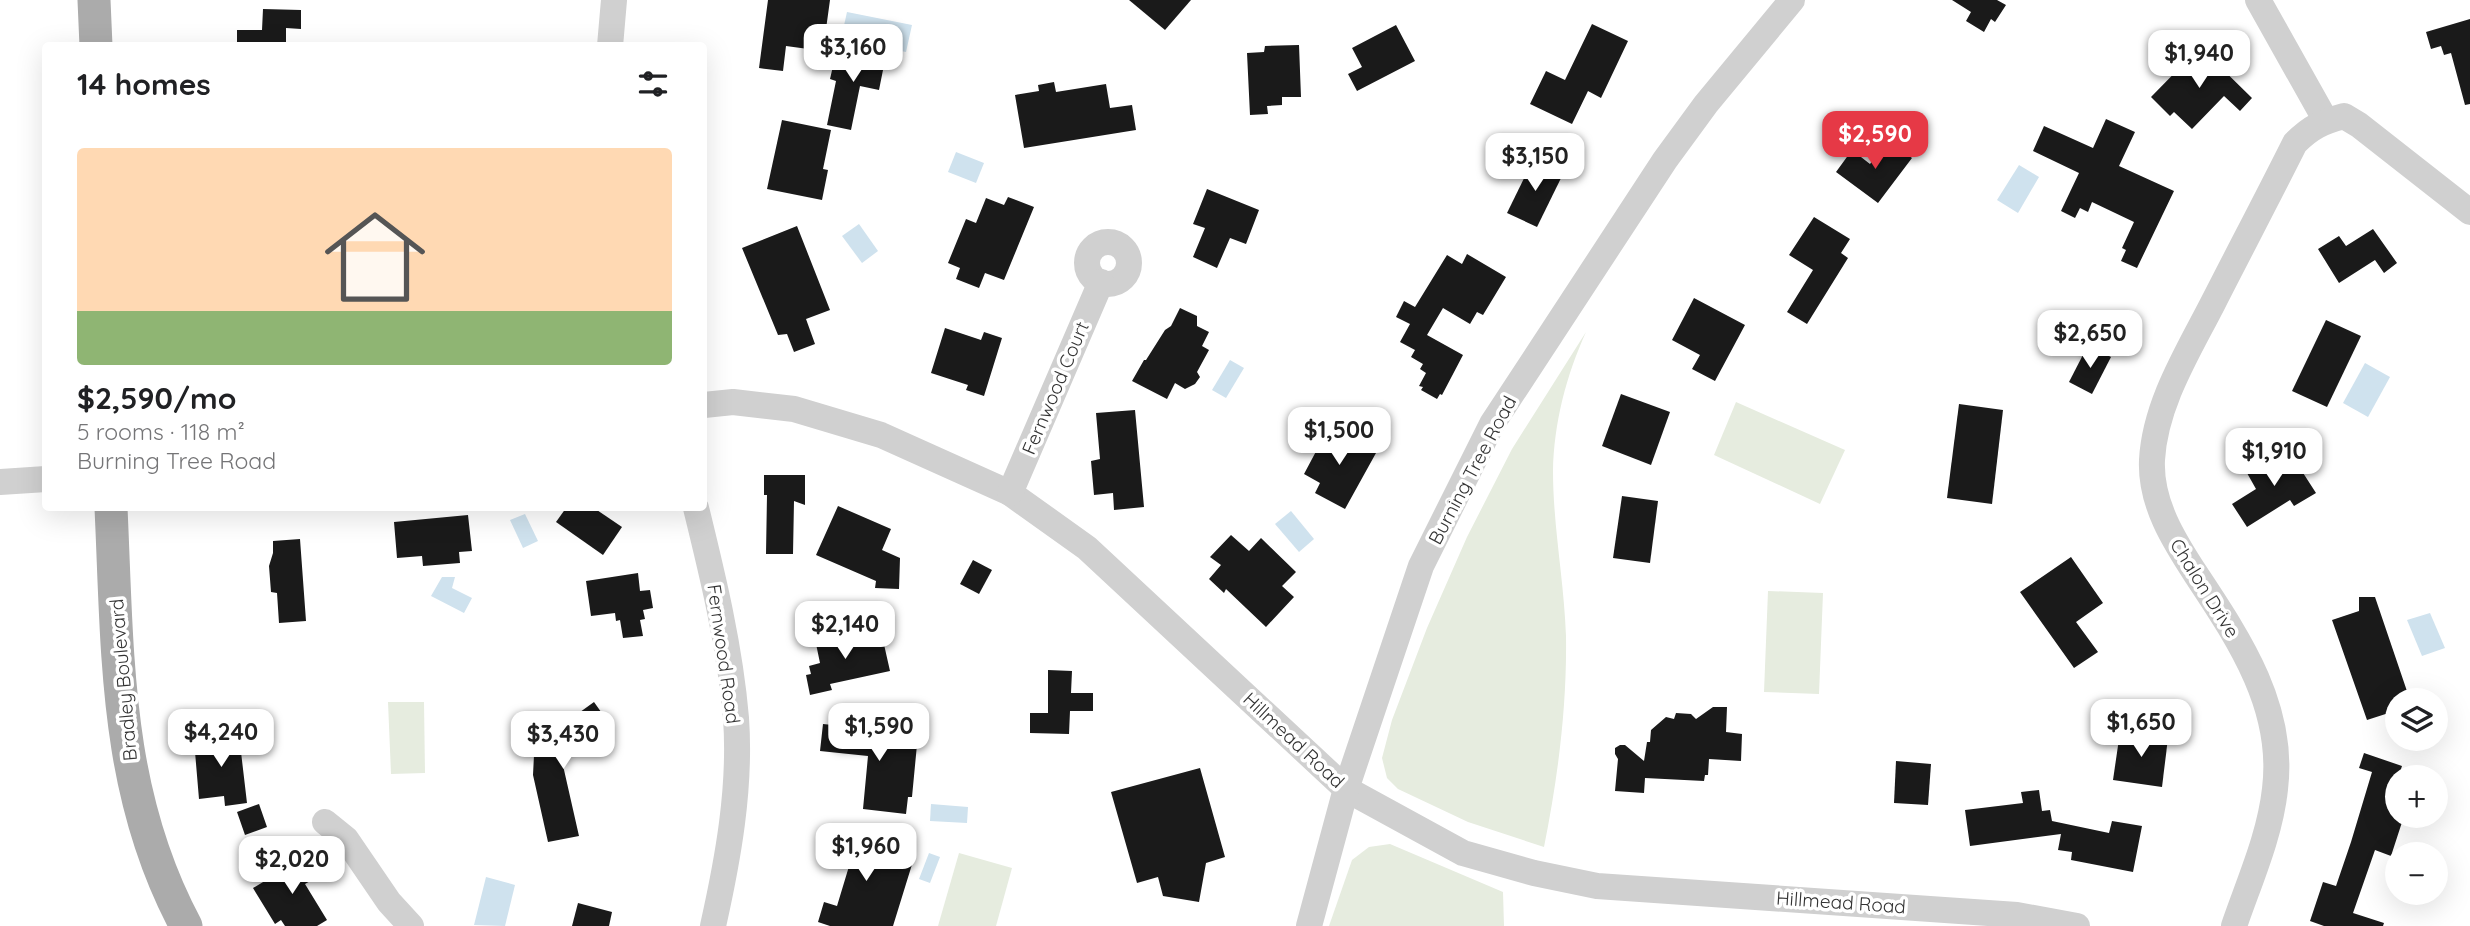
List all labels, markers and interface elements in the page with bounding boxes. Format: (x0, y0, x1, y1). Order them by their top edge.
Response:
pin: $3,160 (796, 24, 910, 84)
pin: $1,940 (2142, 31, 2256, 90)
text: $3,160 (820, 32, 886, 61)
text: $1,940 (2164, 38, 2234, 67)
text: 14 homes (77, 65, 211, 103)
icon: filters (634, 65, 672, 103)
pin: $2,590 (1818, 111, 1932, 171)
text: $2,590 (1838, 119, 1912, 148)
pin: $3,150 (1478, 134, 1592, 193)
text: $3,150 (1501, 141, 1569, 170)
icon: home (312, 194, 438, 320)
pin: $2,650 (2033, 310, 2147, 370)
street label: Fernwood Court (1016, 318, 1094, 458)
text: $2,650 (2053, 318, 2127, 347)
text: $2,590/mo (77, 379, 236, 417)
street label: Burning Tree Road (1423, 392, 1521, 548)
pin: $1,500 (1282, 407, 1396, 467)
text: $1,500 (1304, 415, 1374, 444)
text: 5 rooms · 118 m² (77, 417, 245, 446)
pin: $1,910 (2217, 428, 2331, 488)
text: $1,910 (2241, 436, 2307, 465)
text: Burning Tree Road (77, 446, 276, 475)
street label: Chalon Drive (2165, 534, 2245, 642)
street label: Fernwood Road (702, 583, 746, 725)
street label: Bradley Boulevard (104, 598, 142, 762)
pin: $2,140 (788, 602, 902, 661)
text: $2,140 (811, 609, 879, 638)
street label: Hillmead Road (1238, 687, 1350, 793)
map controls (2385, 688, 2448, 905)
button: layers (2385, 688, 2448, 751)
pin: $1,650 (2084, 700, 2198, 759)
pin: $1,590 (822, 704, 936, 763)
text: $1,650 (2106, 707, 2176, 736)
pin: $4,240 (164, 710, 278, 769)
text: $1,590 (844, 711, 914, 740)
pin: $3,430 (506, 712, 620, 771)
text: $4,240 (184, 717, 258, 746)
text: $3,430 (527, 719, 599, 748)
button: + (2385, 765, 2448, 828)
pin: $1,960 (809, 824, 923, 883)
text: $1,960 (832, 831, 900, 860)
pin: $2,020 (235, 836, 349, 896)
button: − (2385, 842, 2448, 905)
text: $2,020 (255, 844, 329, 873)
street label: Hillmead Road (1775, 885, 1907, 919)

